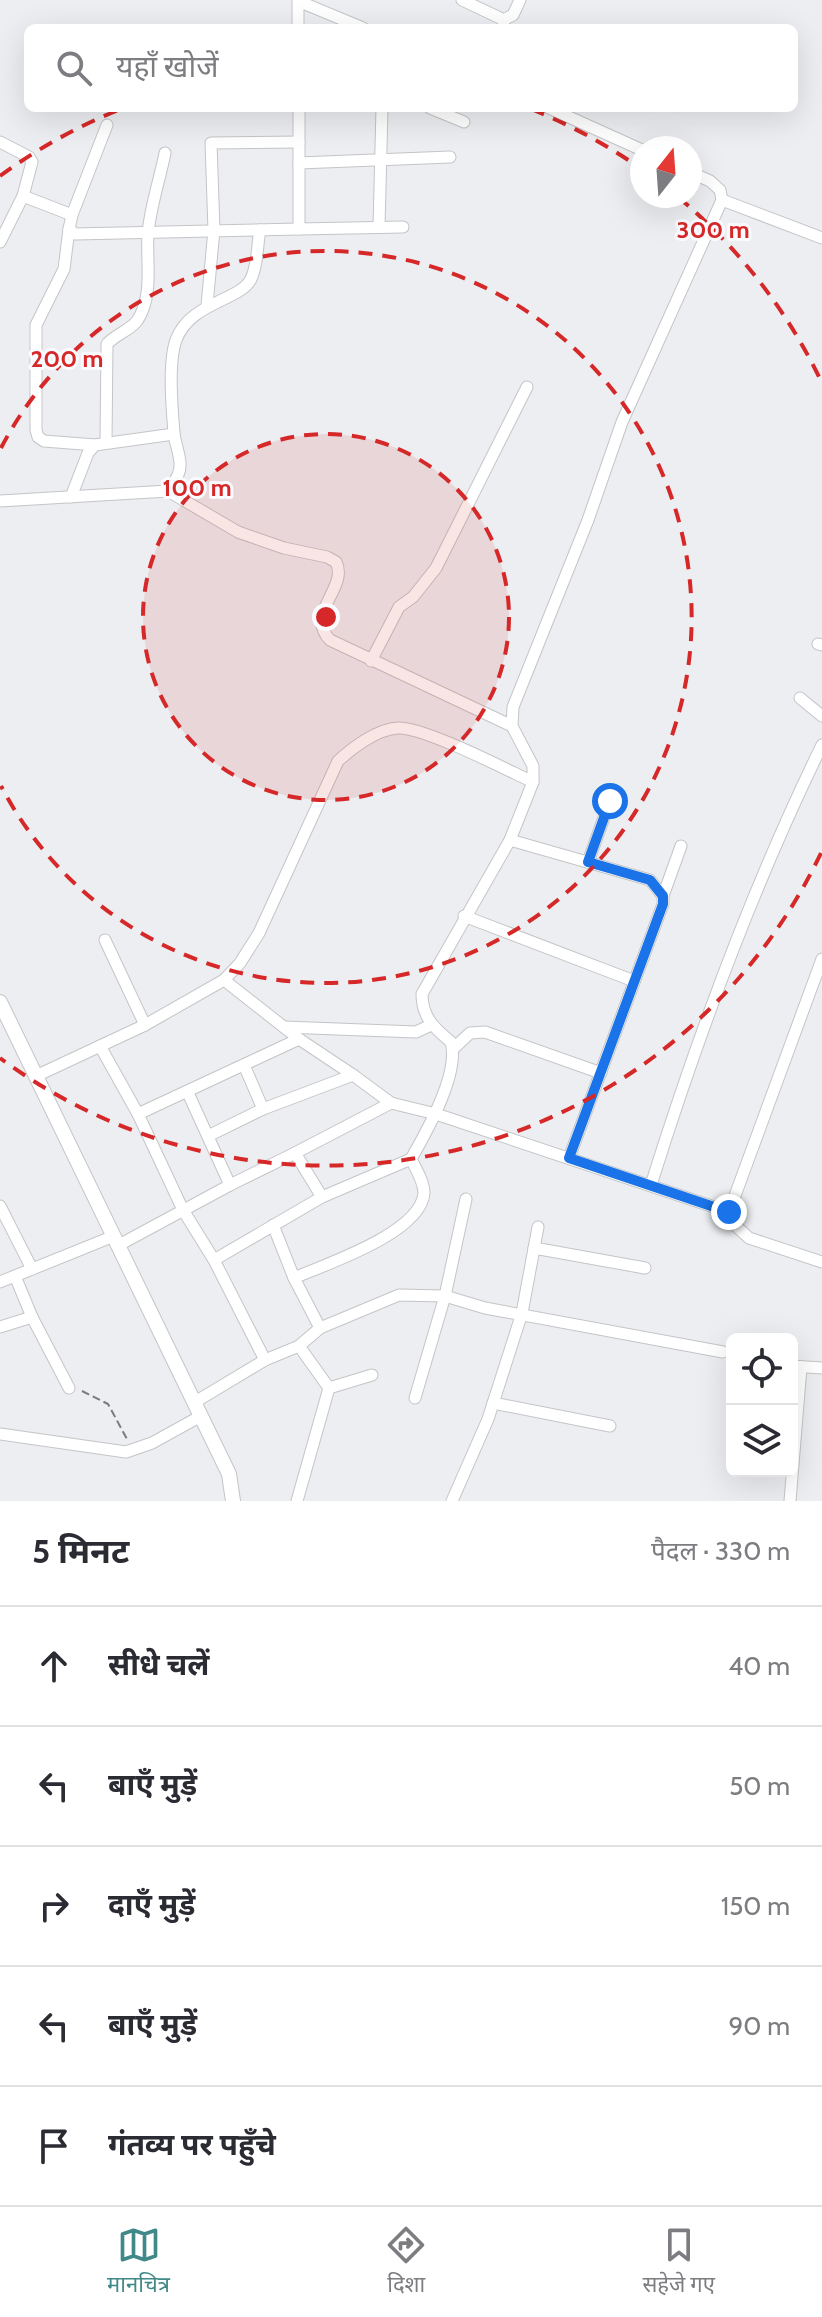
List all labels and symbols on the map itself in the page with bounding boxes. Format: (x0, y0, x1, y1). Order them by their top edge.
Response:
north arrow (630, 136, 702, 208)
text: 300 m (676, 215, 750, 244)
text: 200 m (31, 344, 103, 373)
text: 100 m (162, 473, 232, 502)
centre of rings (312, 603, 340, 631)
route start (592, 783, 628, 819)
route end (711, 1194, 747, 1230)

